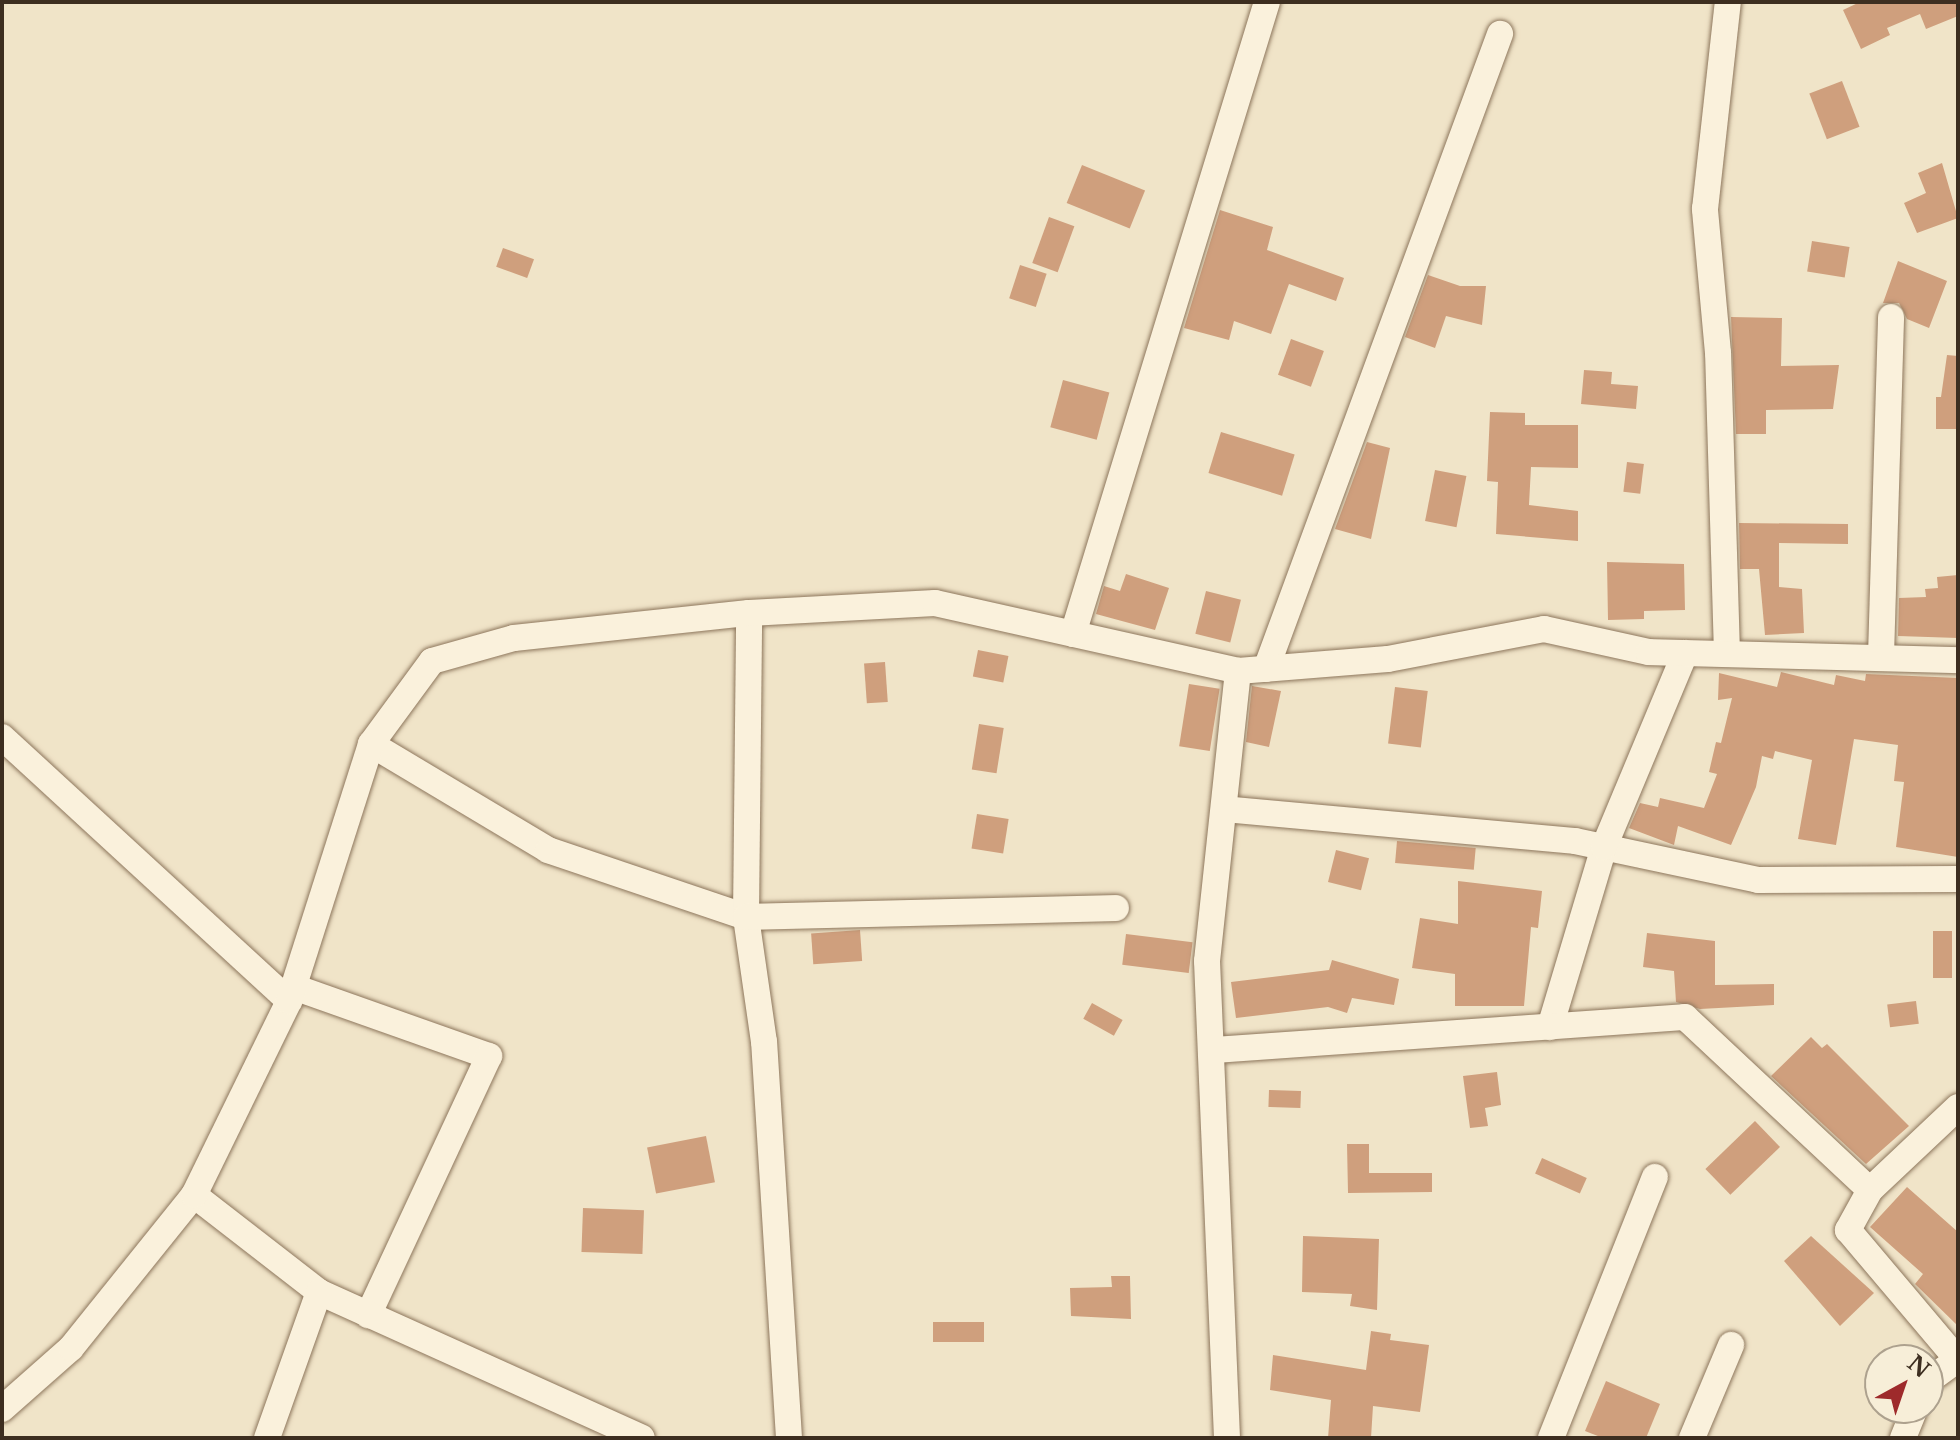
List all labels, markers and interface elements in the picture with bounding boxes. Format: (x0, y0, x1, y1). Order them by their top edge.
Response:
north arrow (1864, 1344, 1944, 1424)
text: N (1902, 1350, 1935, 1384)

